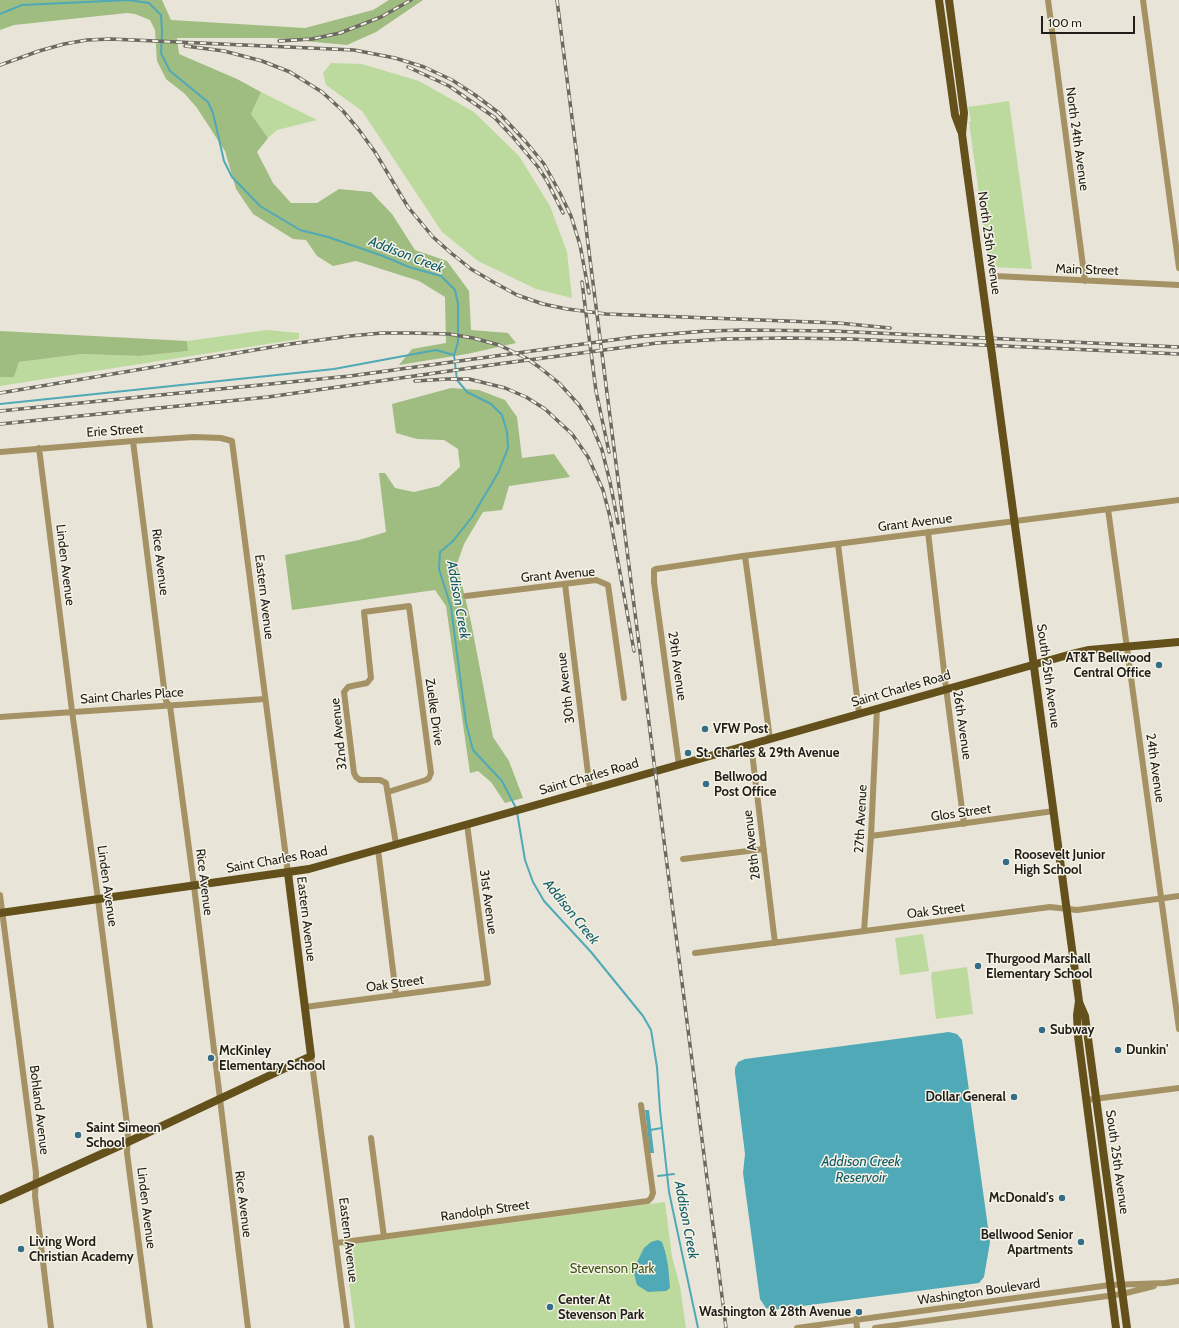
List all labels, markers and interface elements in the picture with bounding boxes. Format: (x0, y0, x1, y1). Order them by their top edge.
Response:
scale bar (1043, 8, 1137, 34)
text: 100 m (1048, 15, 1082, 30)
street label: North 24th Avenue (1062, 86, 1092, 192)
street label: North 25th Avenue (974, 190, 1004, 296)
water label: Addison Creek (366, 233, 446, 277)
street label: Main Street (1055, 261, 1119, 279)
street label: Erie Street (86, 421, 144, 441)
street label: Grant Avenue (877, 511, 953, 535)
street label: Linden Avenue (52, 523, 78, 607)
street label: Rice Avenue (148, 528, 172, 596)
street label: Eastern Avenue (251, 554, 277, 640)
water label: Addison Creek (443, 560, 473, 640)
street label: Grant Avenue (520, 564, 596, 586)
street label: South 25th Avenue (1033, 623, 1063, 729)
street label: 29th Avenue (664, 630, 690, 702)
place label: AT&T Bellwood Central Office (1066, 650, 1151, 681)
street label: 30th Avenue (554, 651, 578, 725)
marker: AT&T Bellwood Central Office (1154, 660, 1164, 670)
street label: Saint Charles Road (850, 667, 952, 711)
street label: Zuelke Drive (422, 677, 446, 747)
street label: Saint Charles Place (80, 685, 184, 707)
street label: 26th Avenue (949, 689, 975, 761)
street label: 32nd Avenue (327, 697, 351, 771)
place label: VFW Post (713, 721, 768, 737)
marker: VFW Post (700, 724, 710, 734)
street label: 24th Avenue (1142, 732, 1168, 804)
place label: St. Charles & 29th Avenue (696, 745, 839, 761)
marker: St. Charles & 29th Avenue (683, 748, 693, 758)
street label: Saint Charles Road (538, 755, 640, 799)
place label: Bellwood Post Office (714, 769, 776, 800)
marker: Bellwood Post Office (701, 779, 711, 789)
street label: 27th Avenue (851, 784, 871, 854)
street label: Glos Street (930, 801, 992, 825)
street label: 28th Avenue (740, 809, 764, 881)
street label: Saint Charles Road (225, 843, 329, 877)
street label: Linden Avenue (94, 844, 120, 928)
place label: Roosevelt Junior High School (1014, 847, 1105, 878)
street label: Rice Avenue (192, 848, 216, 916)
marker: Roosevelt Junior High School (1001, 857, 1011, 867)
street label: 31st Avenue (476, 869, 500, 935)
street label: Eastern Avenue (293, 876, 319, 962)
water label: Addison Creek (540, 876, 602, 948)
street label: Oak Street (906, 900, 966, 922)
place label: Thurgood Marshall Elementary School (986, 951, 1093, 982)
marker: Thurgood Marshall Elementary School (973, 961, 983, 971)
street label: Oak Street (365, 972, 425, 996)
place label: Subway (1050, 1022, 1095, 1038)
marker: Subway (1037, 1025, 1047, 1035)
place label: Dunkin' (1126, 1042, 1168, 1058)
place label: McKinley Elementary School (219, 1043, 326, 1074)
marker: Dunkin' (1113, 1045, 1123, 1055)
marker: McKinley Elementary School (206, 1053, 216, 1063)
street label: Bohland Avenue (26, 1064, 52, 1156)
place label: Dollar General (926, 1089, 1006, 1105)
marker: Dollar General (1009, 1092, 1019, 1102)
street label: South 25th Avenue (1102, 1109, 1132, 1215)
place label: Saint Simeon School (86, 1120, 161, 1151)
marker: Saint Simeon School (73, 1130, 83, 1140)
water label: Addison Creek Reservoir (822, 1154, 900, 1186)
street label: Linden Avenue (133, 1166, 159, 1250)
street label: Rice Avenue (231, 1170, 255, 1238)
water label: Addison Creek (670, 1180, 702, 1260)
place label: McDonald's (989, 1190, 1054, 1206)
marker: McDonald's (1057, 1193, 1067, 1203)
street label: Eastern Avenue (335, 1197, 361, 1283)
street label: Randolph Street (440, 1197, 530, 1225)
place label: Bellwood Senior Apartments (981, 1227, 1073, 1258)
place label: Living Word Christian Academy (29, 1234, 134, 1265)
marker: Bellwood Senior Apartments (1076, 1237, 1086, 1247)
marker: Living Word Christian Academy (16, 1244, 26, 1254)
park label: Stevenson Park (570, 1261, 654, 1277)
street label: Washington Boulevard (917, 1276, 1041, 1308)
place label: Center At Stevenson Park (558, 1292, 644, 1323)
marker: Center At Stevenson Park (545, 1302, 555, 1312)
place label: Washington & 28th Avenue (699, 1304, 851, 1320)
marker: Washington & 28th Avenue (854, 1307, 864, 1317)

